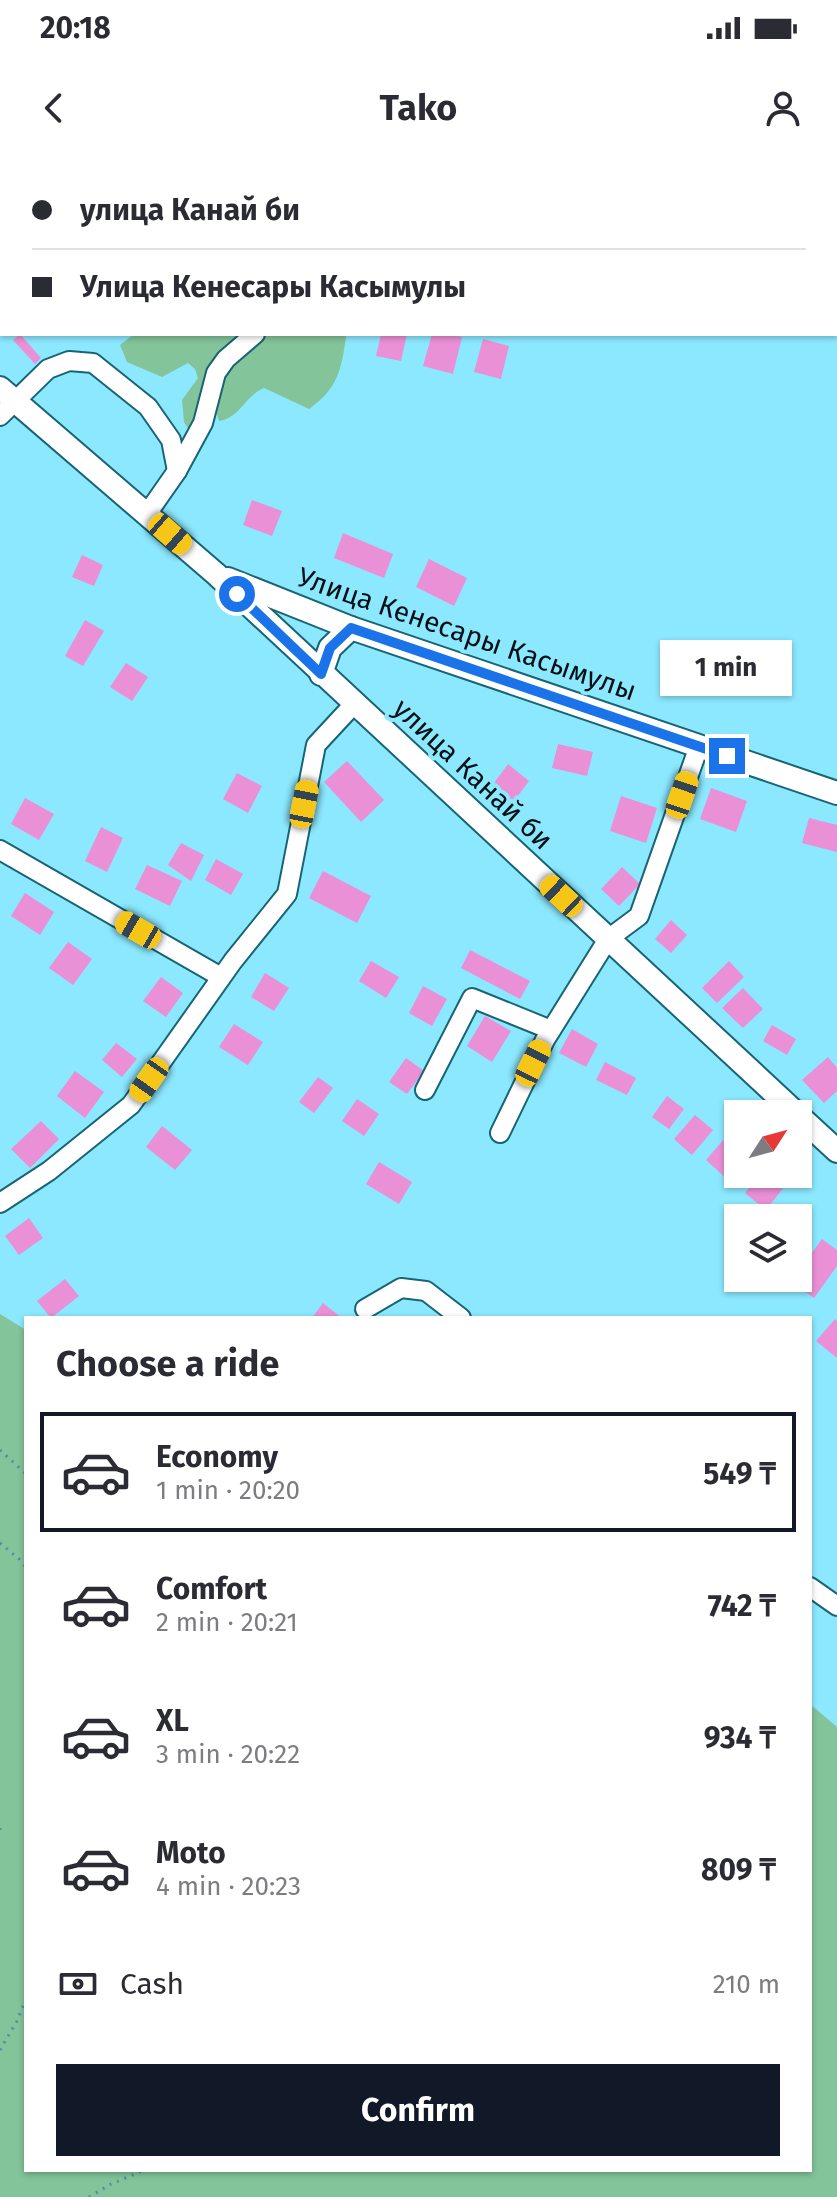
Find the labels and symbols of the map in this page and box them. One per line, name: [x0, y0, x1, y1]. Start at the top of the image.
car: [144, 509, 196, 559]
street label: Улица Кенесары Касымулы: [293, 560, 641, 708]
route start: [219, 576, 255, 612]
callout: 1 min: [661, 640, 793, 696]
street label: улица Канай би: [386, 692, 560, 856]
route end: [709, 738, 745, 774]
car: [663, 768, 701, 822]
car: [288, 778, 320, 830]
car: [535, 871, 587, 921]
car: [111, 908, 165, 952]
car: [512, 1036, 554, 1090]
car: [125, 1053, 173, 1107]
north arrow: [724, 1100, 812, 1188]

